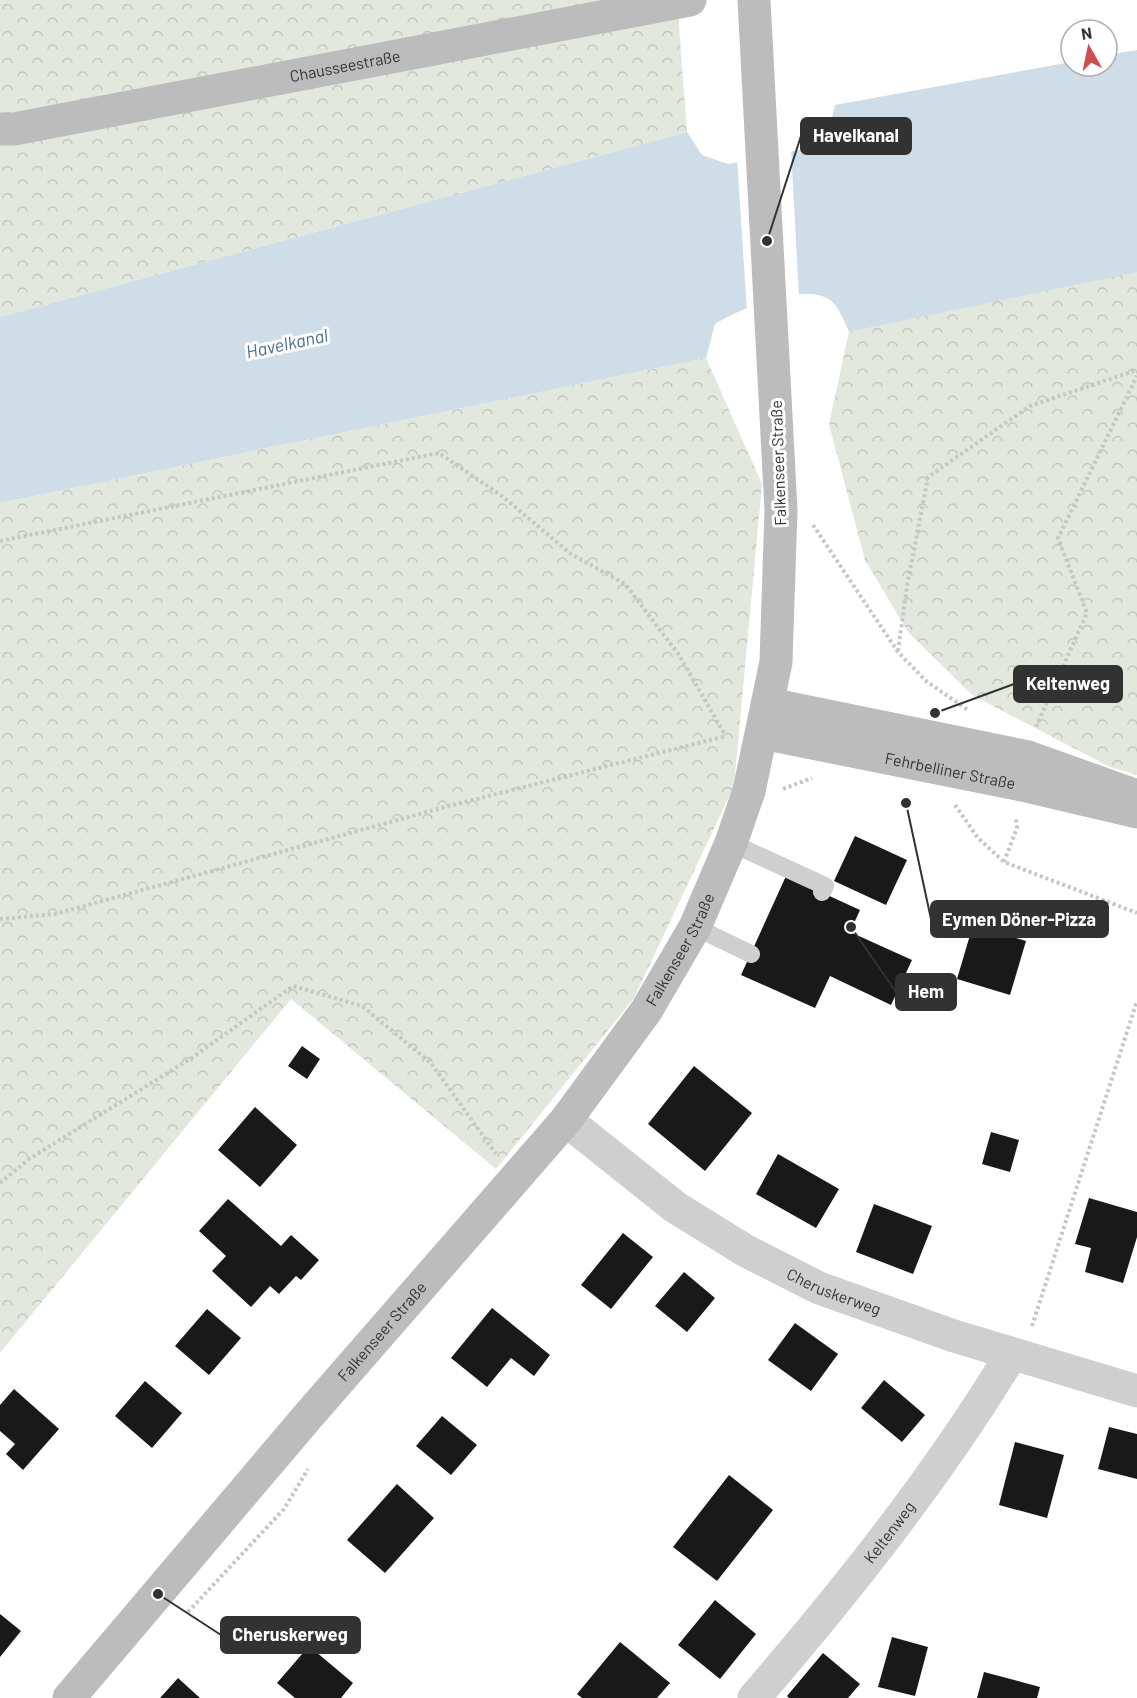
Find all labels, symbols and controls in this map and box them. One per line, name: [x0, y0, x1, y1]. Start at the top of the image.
north arrow: [1059, 18, 1119, 78]
text: N: [1080, 22, 1093, 43]
street label: Chausseestraße: [288, 45, 402, 85]
callout: Havelkanal: [801, 118, 911, 154]
text: Havelkanal: [813, 124, 899, 146]
water label: Havelkanal: [244, 324, 330, 362]
street label: Falkenseer Straße: [766, 400, 789, 526]
callout: Keltenweg: [1014, 666, 1122, 702]
text: Keltenweg: [1026, 672, 1110, 694]
street label: Fehrbelliner Straße: [883, 748, 1017, 792]
street label: Falkenseer Straße: [641, 890, 717, 1009]
callout: Eymen Döner-Pizza: [931, 901, 1108, 937]
text: Eymen Döner-Pizza: [942, 908, 1096, 930]
callout: Hem: [896, 974, 956, 1010]
text: Hem: [908, 980, 944, 1002]
street label: Cheruskerweg: [784, 1263, 884, 1318]
street label: Falkenseer Straße: [333, 1277, 430, 1385]
street label: Keltenweg: [859, 1497, 918, 1567]
callout: Cheruskerweg: [221, 1617, 360, 1653]
text: Cheruskerweg: [232, 1623, 348, 1645]

